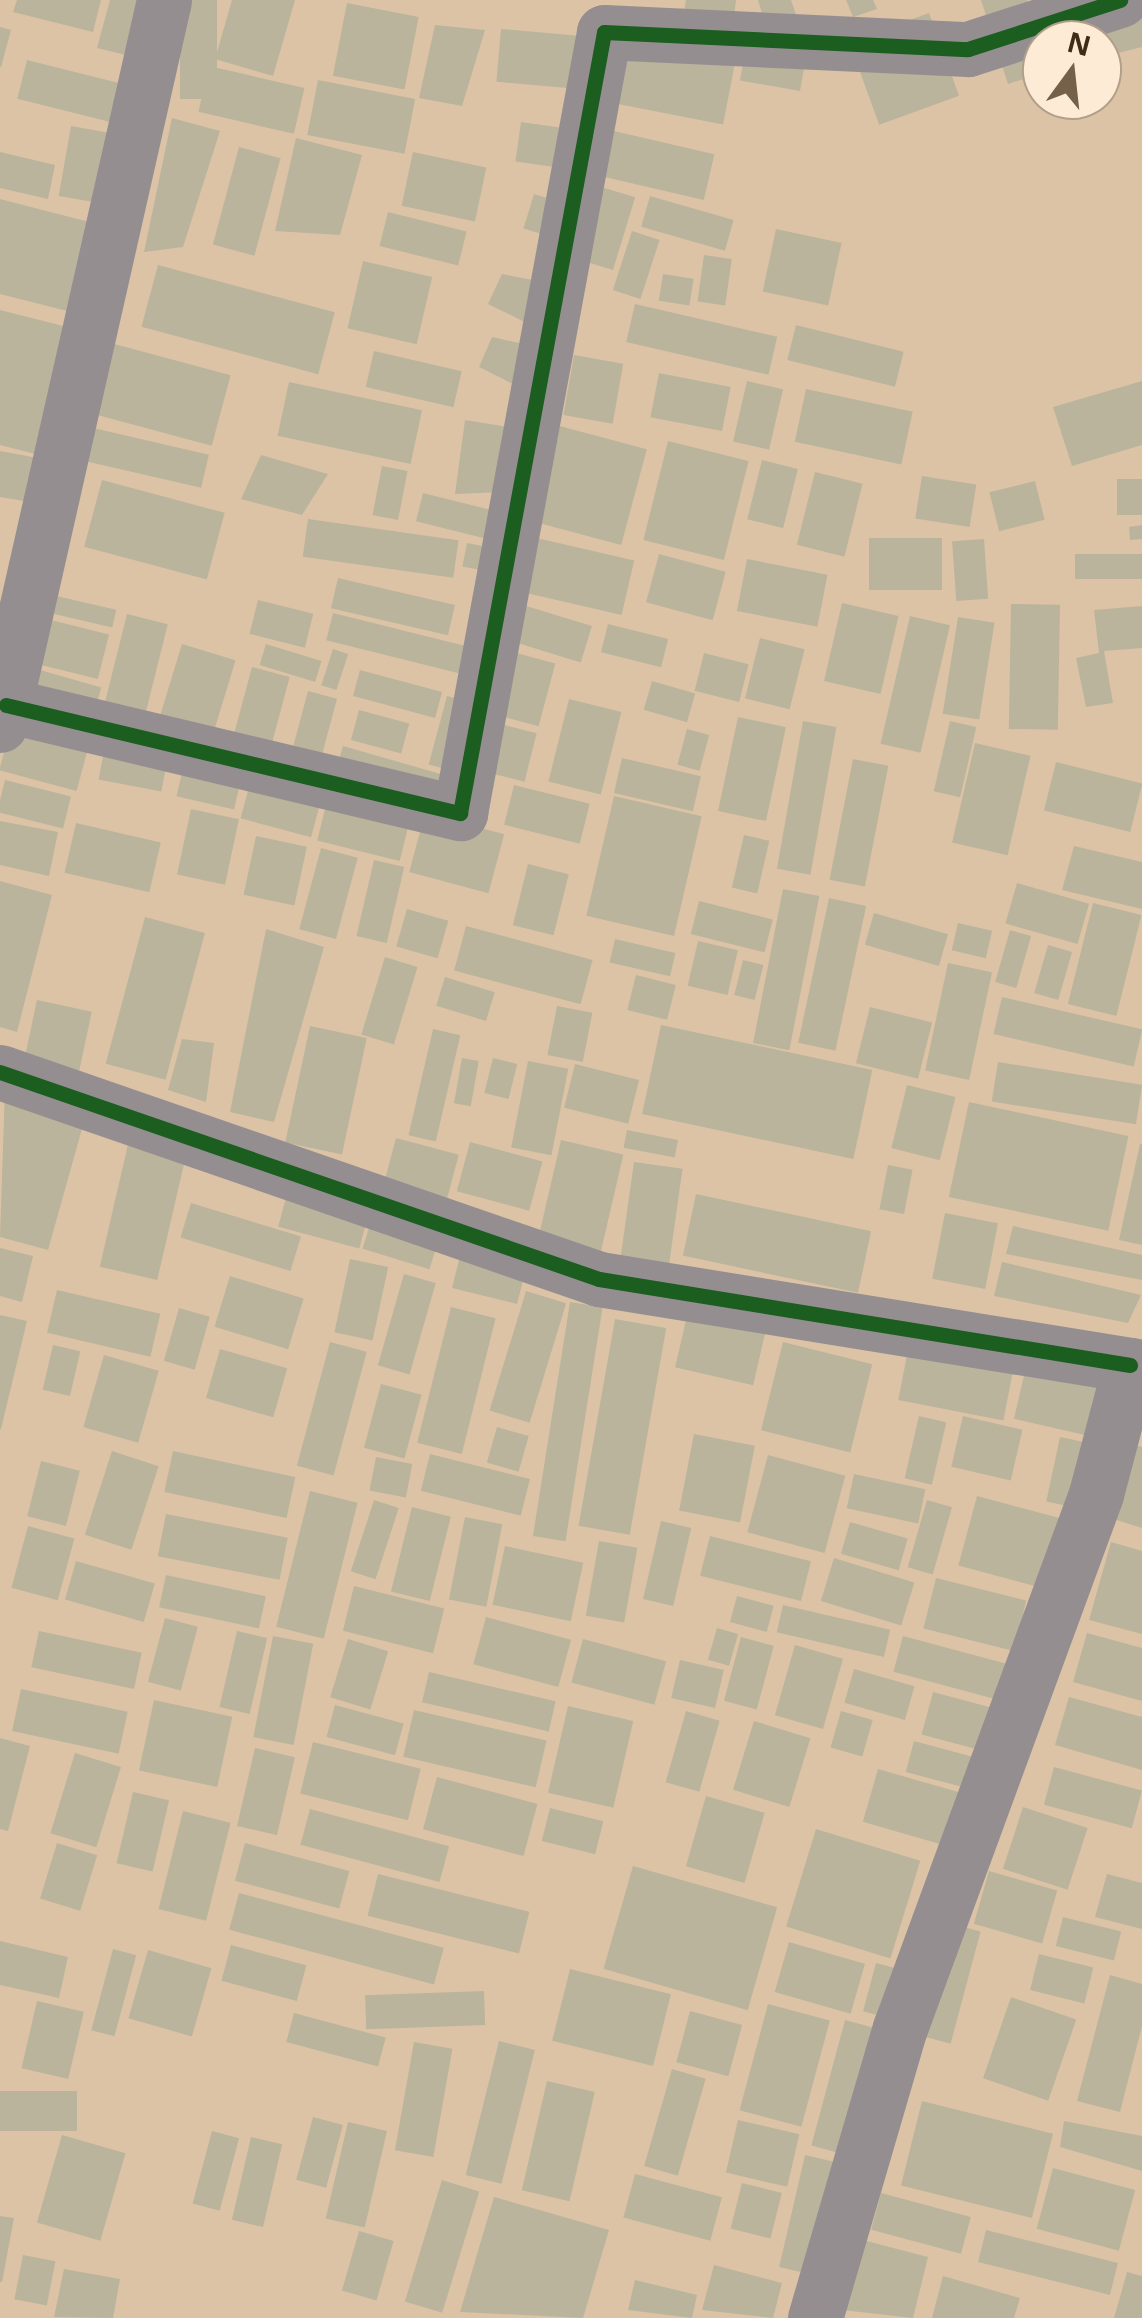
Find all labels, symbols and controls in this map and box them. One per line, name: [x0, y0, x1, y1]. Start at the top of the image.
north arrow: [1022, 20, 1122, 120]
text: N: [1063, 22, 1095, 64]

